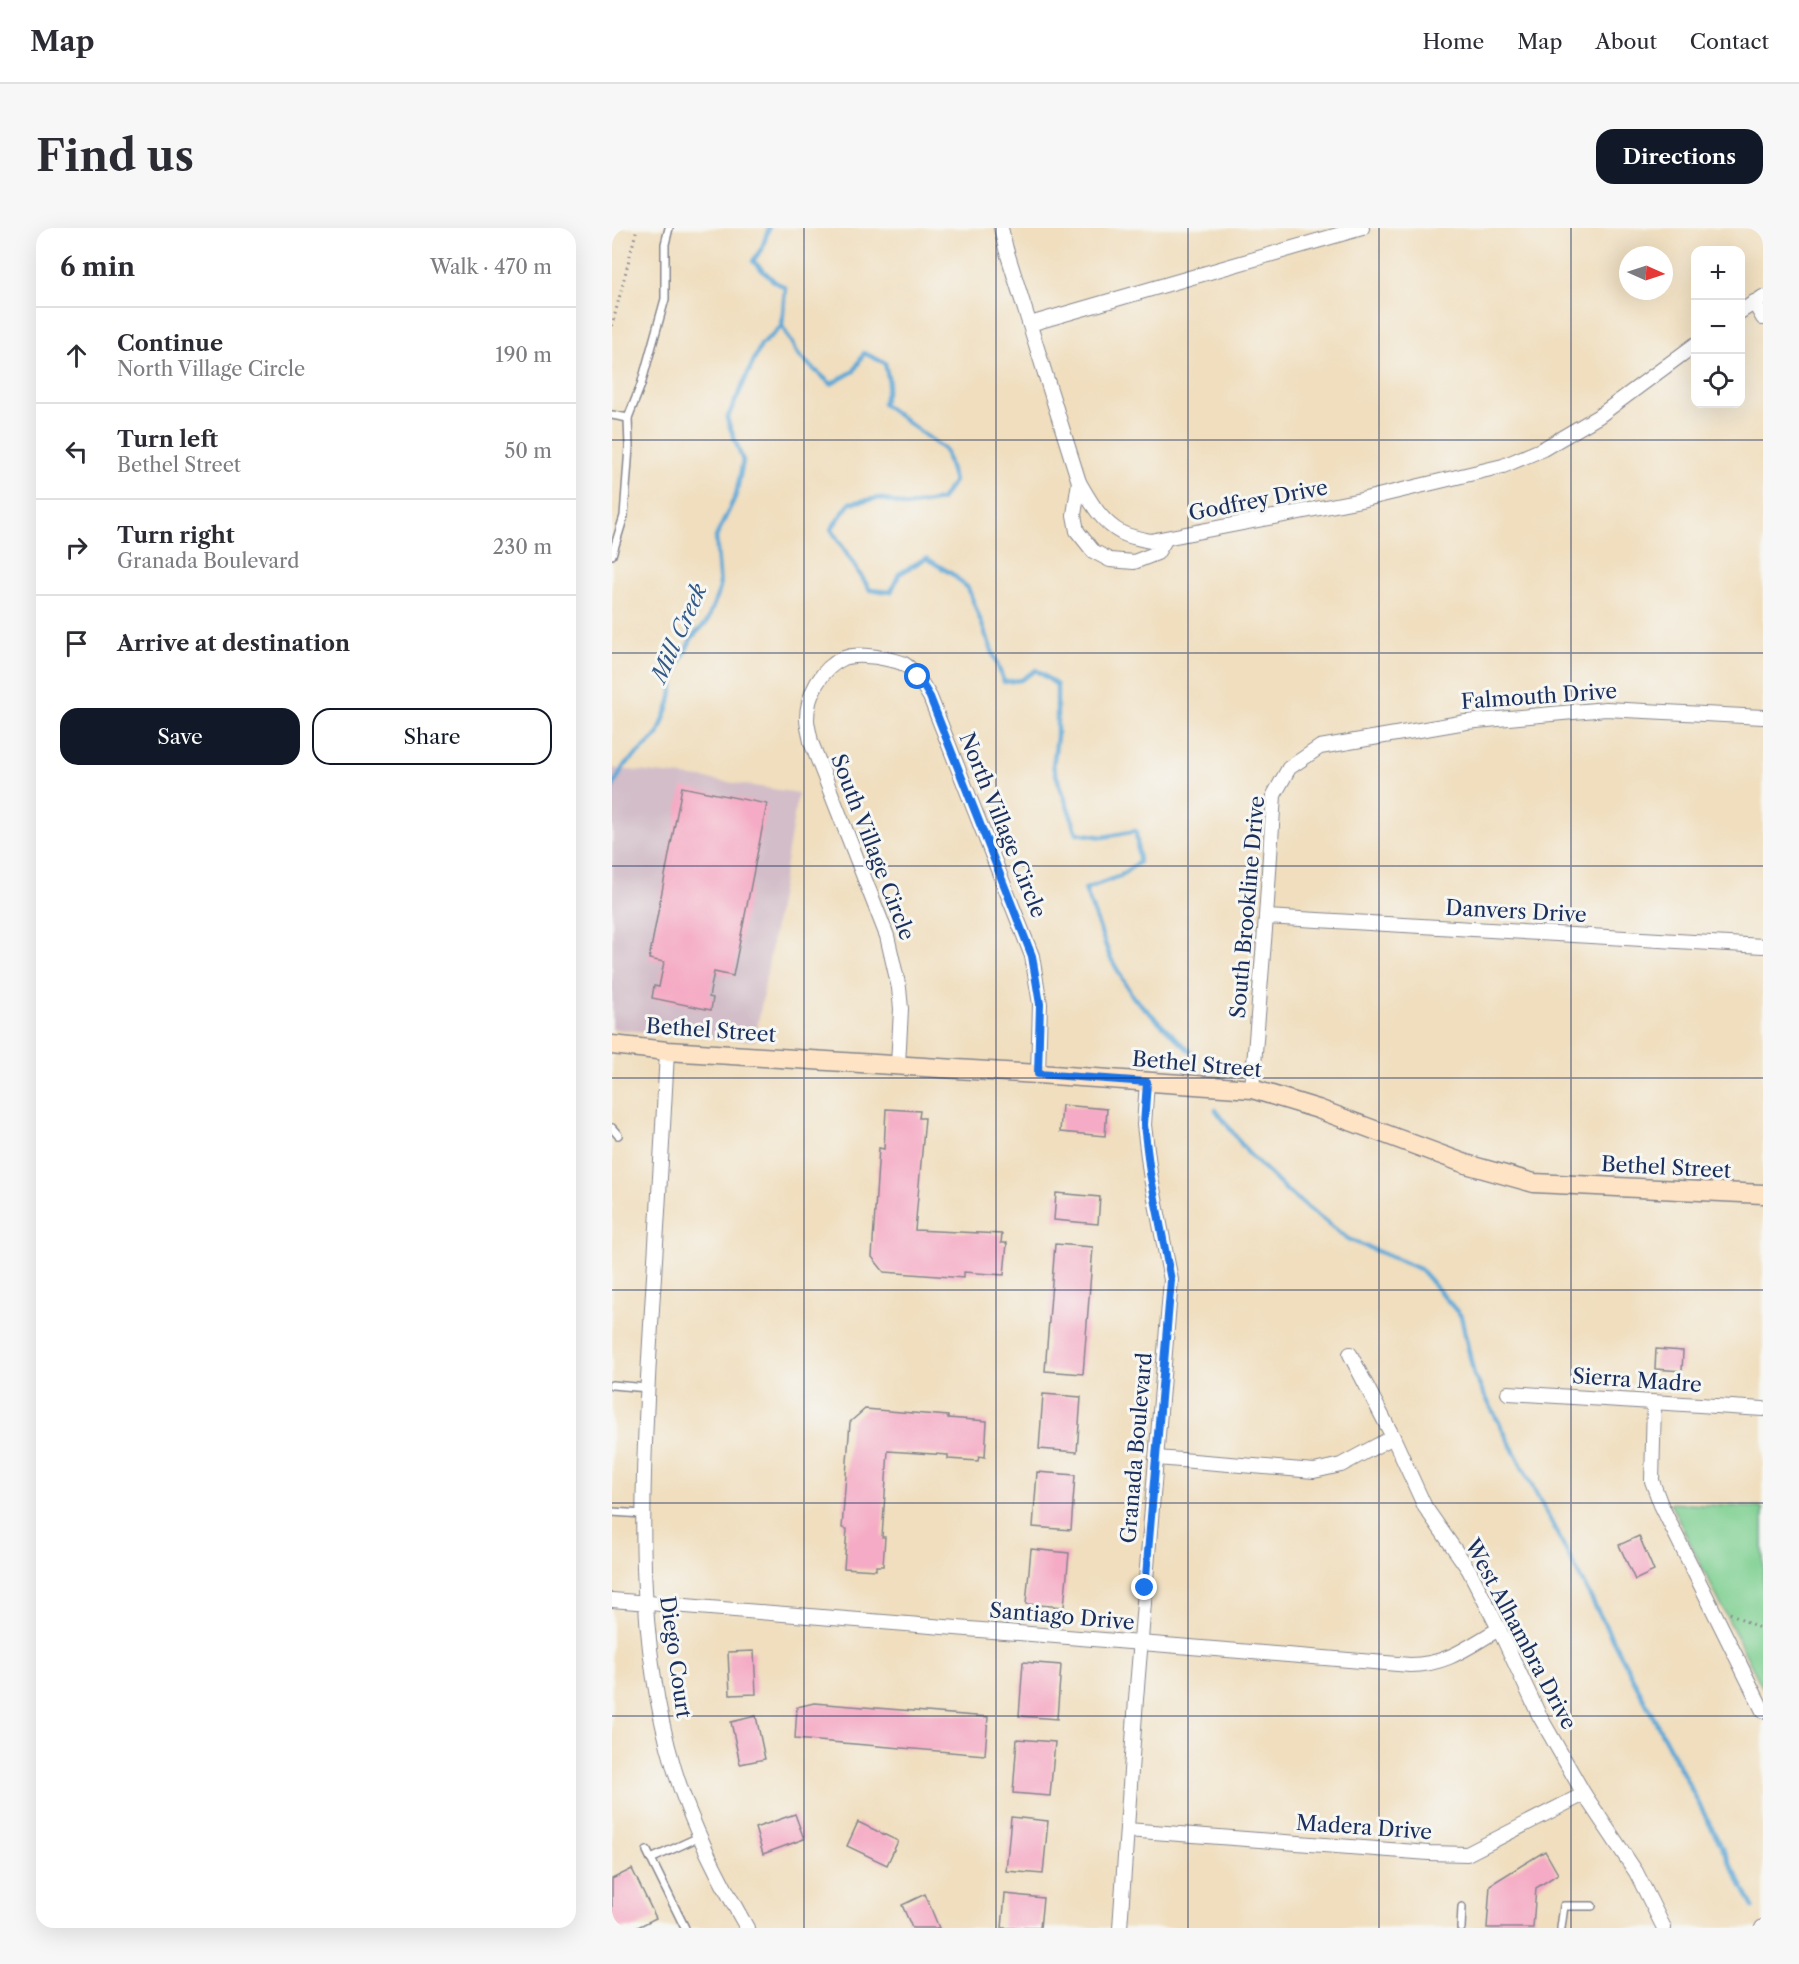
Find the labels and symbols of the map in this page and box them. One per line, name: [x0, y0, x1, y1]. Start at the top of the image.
north arrow: [1619, 246, 1673, 300]
street label: Godfrey Drive: [1186, 474, 1330, 526]
water label: Mill Creek: [644, 579, 713, 689]
route start: [904, 663, 930, 689]
street label: Falmouth Drive: [1460, 678, 1618, 714]
street label: North Village Circle: [954, 729, 1052, 921]
street label: South Village Circle: [826, 750, 920, 944]
street label: South Brookline Drive: [1225, 795, 1269, 1019]
street label: Danvers Drive: [1445, 895, 1587, 927]
street label: Bethel Street: [645, 1013, 777, 1047]
street label: Bethel Street: [1131, 1046, 1263, 1082]
street label: Bethel Street: [1600, 1151, 1732, 1183]
street label: Granada Boulevard: [1115, 1351, 1157, 1544]
street label: Sierra Madre: [1571, 1363, 1703, 1397]
street label: West Alhambra Drive: [1460, 1534, 1582, 1734]
route end: [1131, 1574, 1157, 1600]
street label: Diego Court: [655, 1594, 697, 1720]
street label: Santiago Drive: [988, 1597, 1136, 1635]
street label: Madera Drive: [1295, 1810, 1433, 1844]

